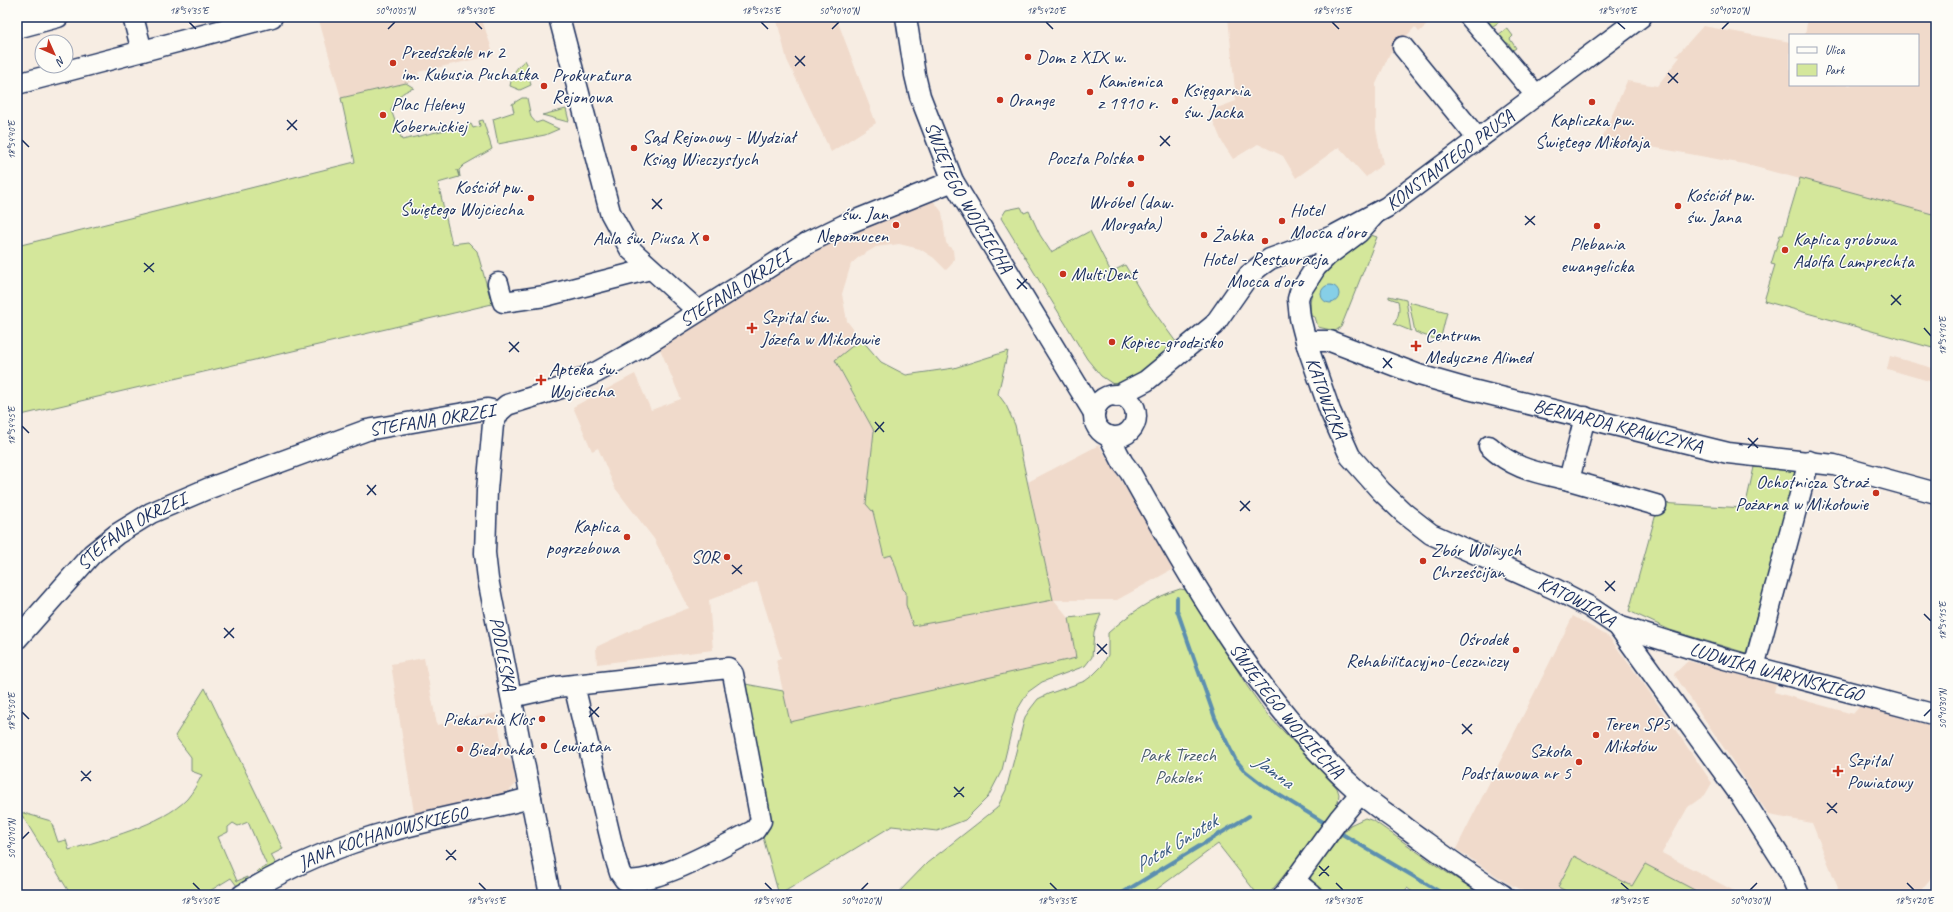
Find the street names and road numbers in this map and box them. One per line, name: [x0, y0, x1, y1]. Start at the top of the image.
street label: KONSTANTEGO PRUSA: [1381, 104, 1519, 216]
street label: ŚWIĘTEGO WOJCIECHA: [919, 118, 1018, 278]
street label: STEFANA OKRZEI: [675, 242, 799, 332]
street label: KATOWICKA: [1300, 354, 1353, 443]
street label: BERNARDA KRAWCZYKA: [1531, 394, 1706, 458]
street label: STEFANA OKRZEI: [367, 398, 501, 442]
street label: STEFANA OKRZEI: [71, 486, 194, 575]
street label: KATOWICKA: [1534, 571, 1621, 633]
street label: PODLESKA: [484, 615, 522, 693]
street label: LUDWIKA WARYŃSKIEGO: [1687, 637, 1868, 708]
street label: ŚWIĘTEGO WOJCIECHA: [1224, 639, 1349, 784]
street label: JANA KOCHANOWSKIEGO: [293, 801, 471, 876]

